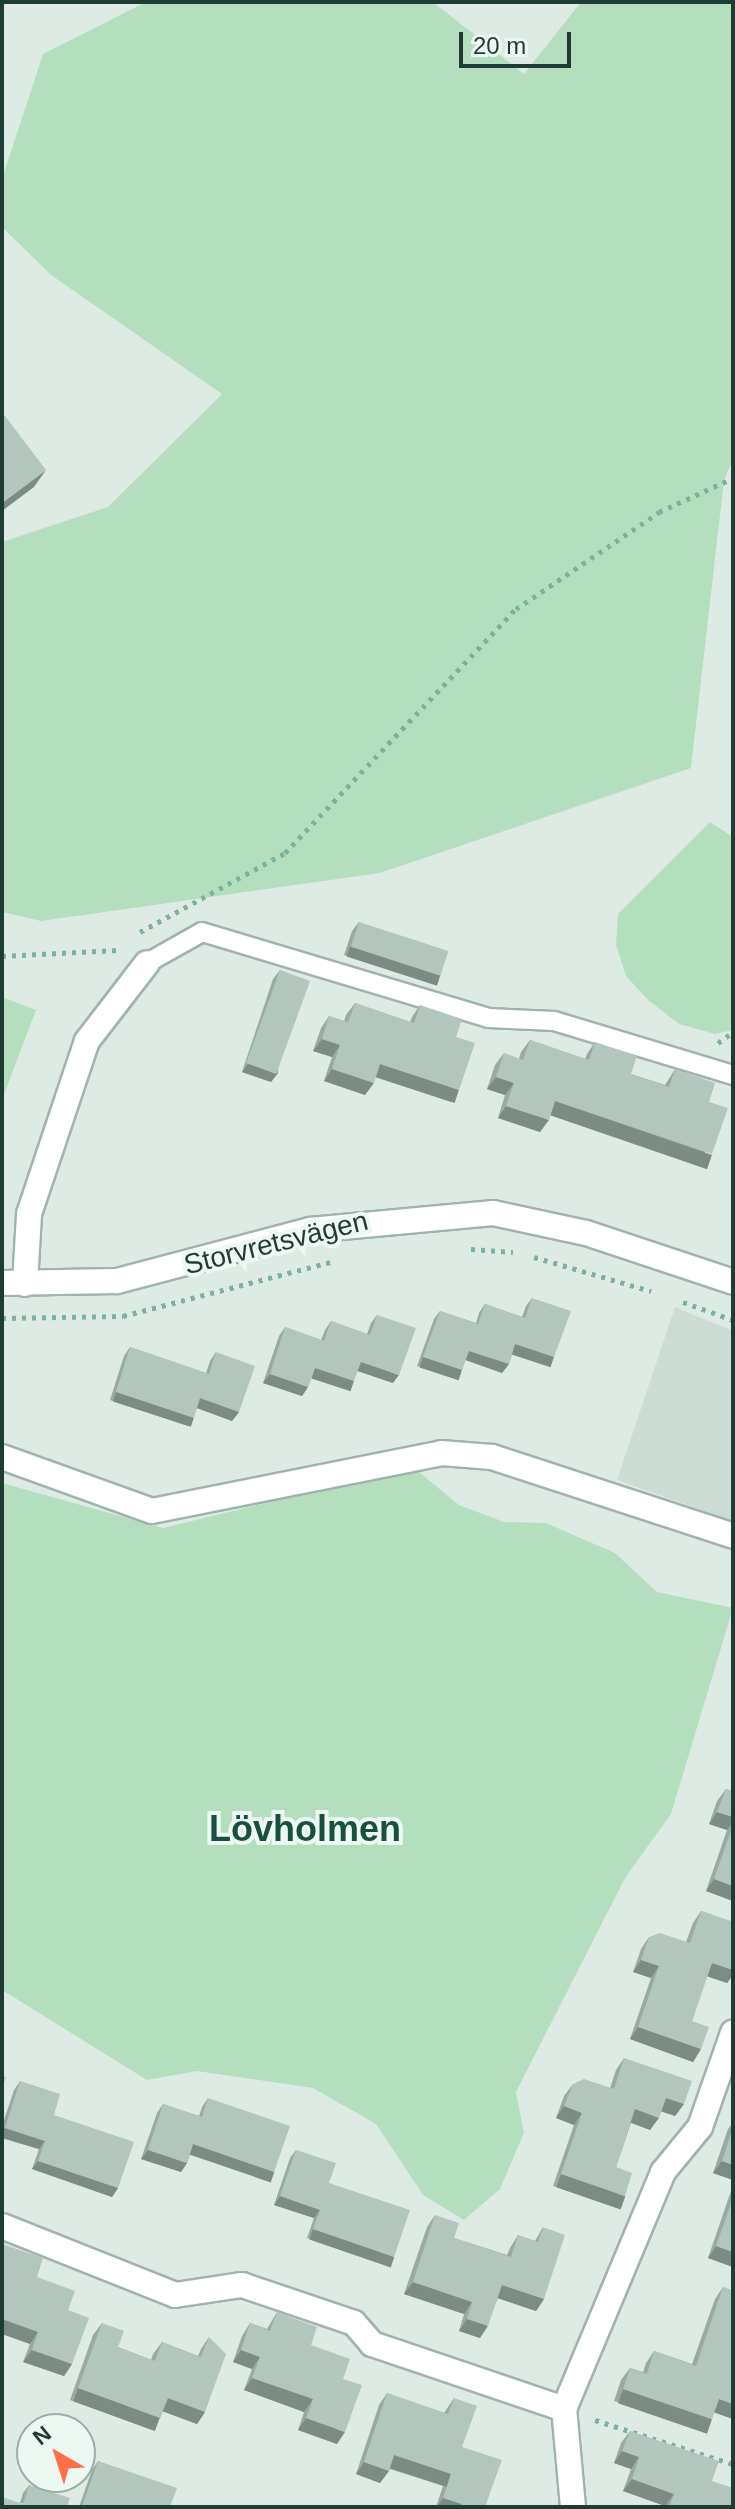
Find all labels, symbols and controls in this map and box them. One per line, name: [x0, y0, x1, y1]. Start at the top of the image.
scale bar: [463, 16, 575, 66]
text: 20 m: [473, 32, 526, 59]
street label: Storvretsvägen: [181, 1204, 371, 1282]
district label: Lövholmen: [209, 1807, 401, 1851]
north arrow: [16, 2413, 96, 2493]
text: N: [28, 2421, 56, 2450]

